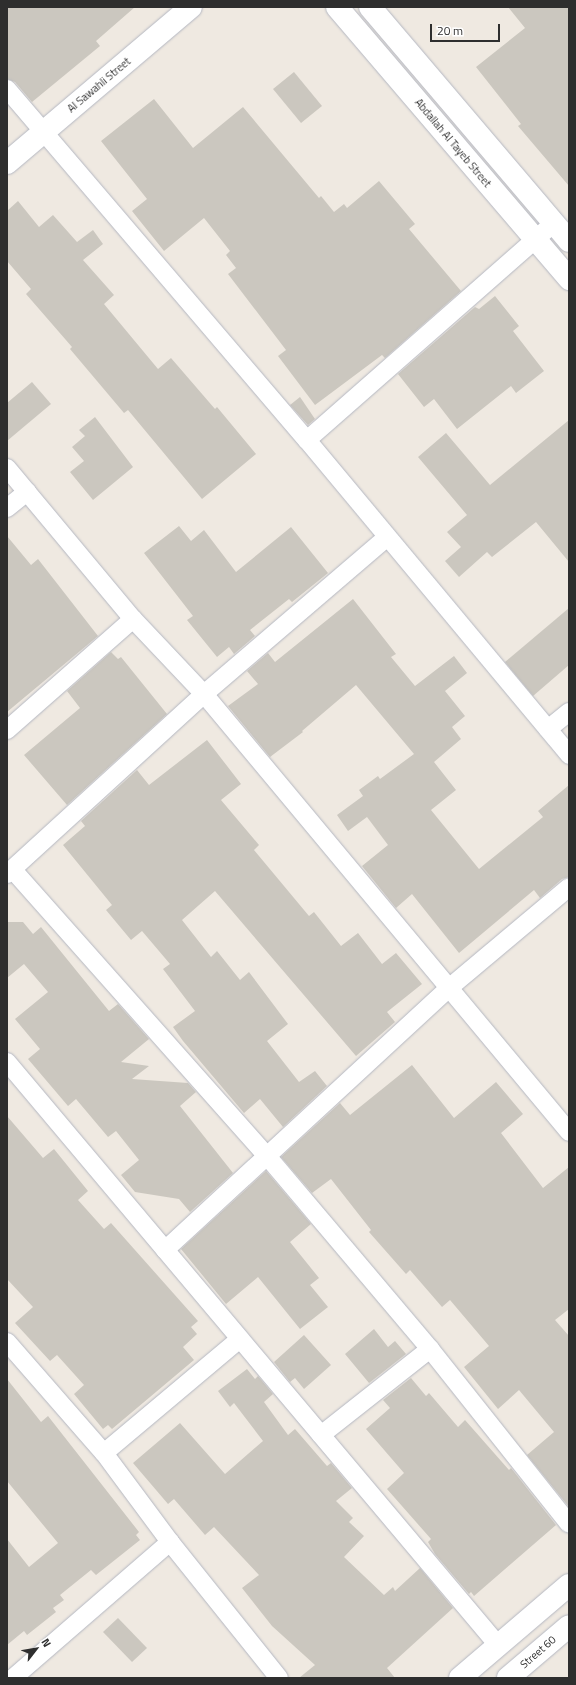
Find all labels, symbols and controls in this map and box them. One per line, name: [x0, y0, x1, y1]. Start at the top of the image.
scale bar: [432, 16, 502, 42]
text: 20 m: [437, 21, 463, 40]
street label: Al Sawahli Street: [65, 55, 133, 115]
street label: Abdallah Al Tayeb Street: [412, 96, 494, 190]
north arrow: [16, 1629, 56, 1669]
street label: Street 60: [517, 1633, 559, 1671]
text: N: [37, 1635, 55, 1650]

